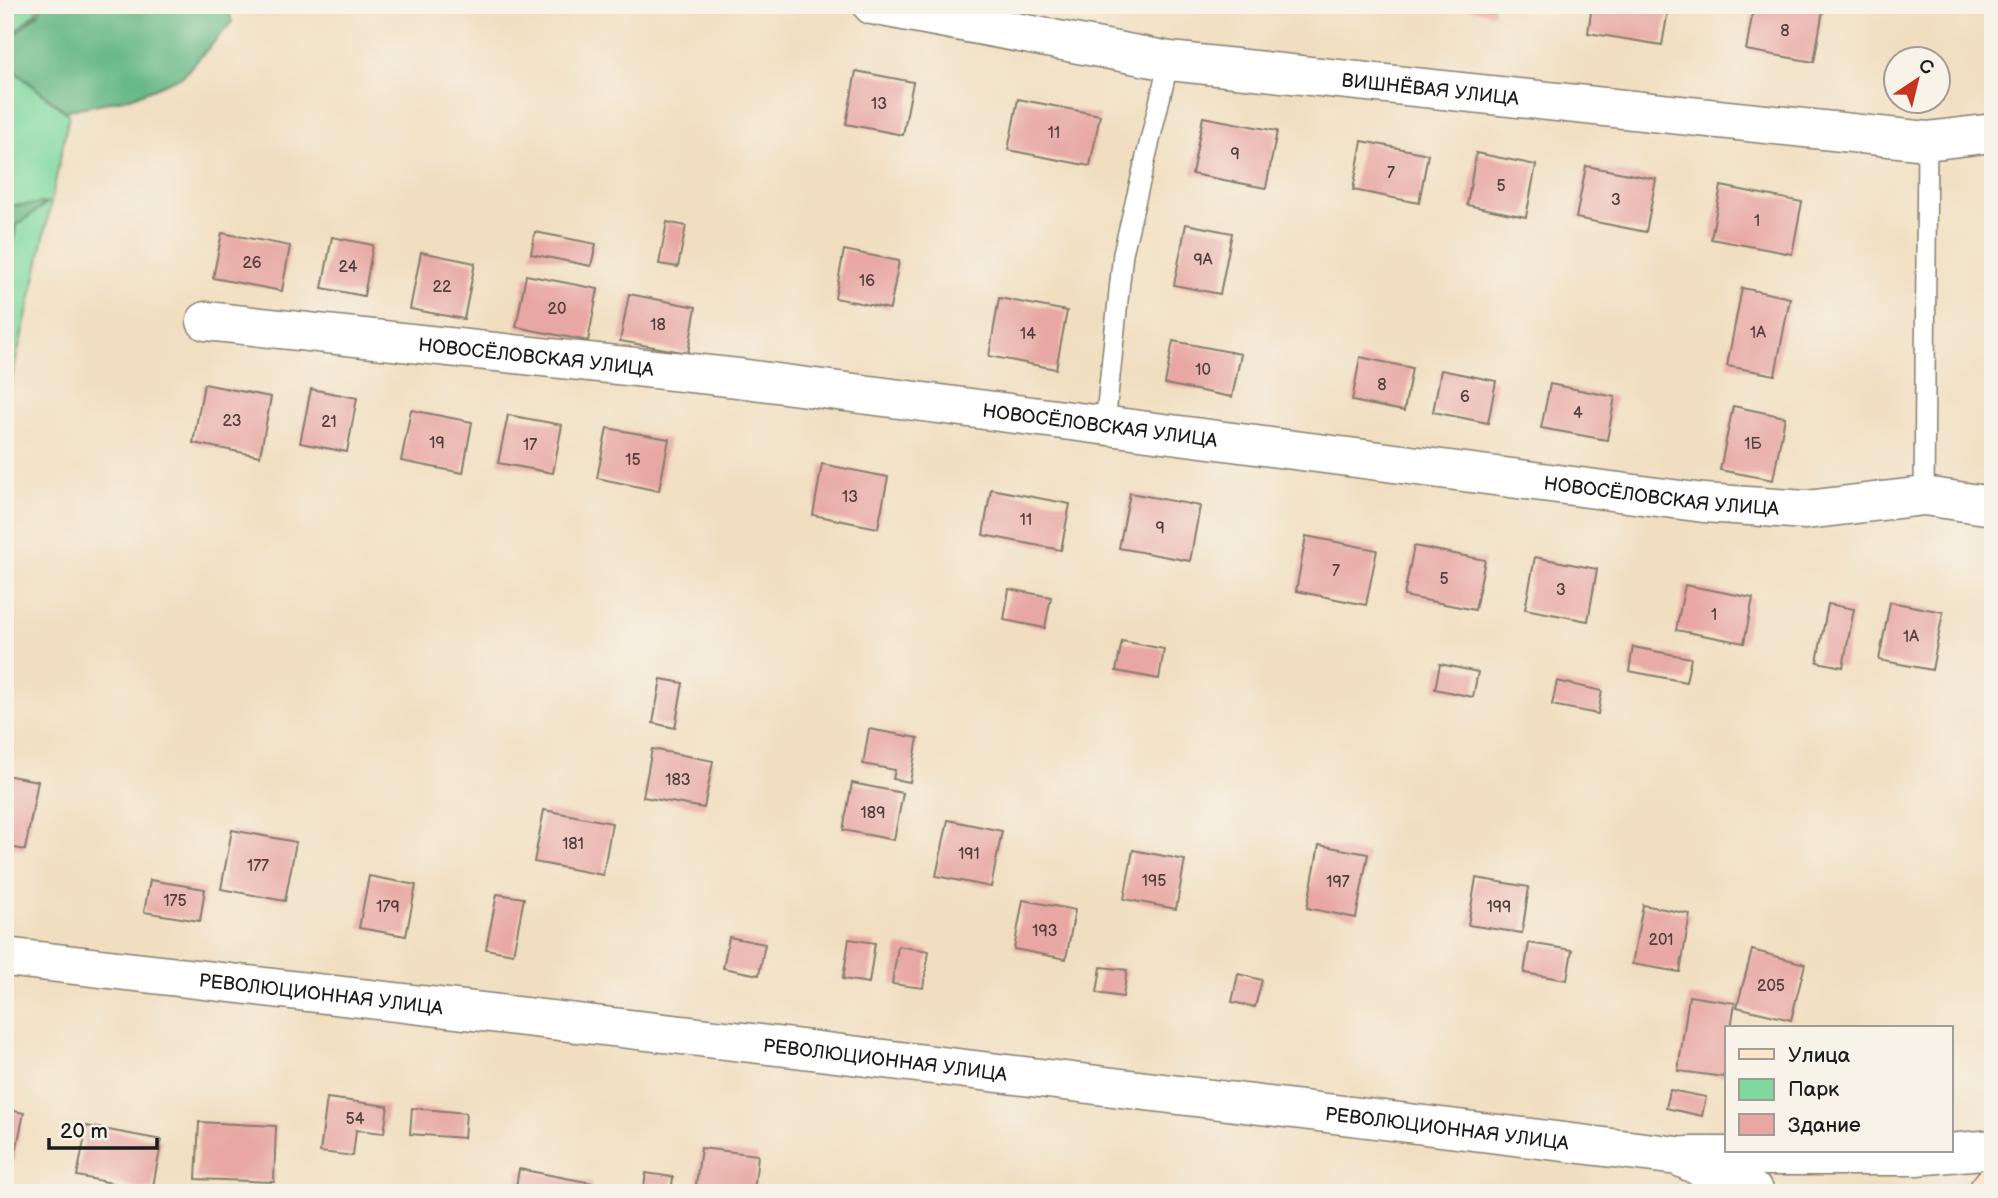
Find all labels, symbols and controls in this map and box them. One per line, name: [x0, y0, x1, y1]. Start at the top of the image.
house number: 8: [1780, 22, 1790, 41]
north arrow: [1882, 46, 1952, 116]
text: С: [1914, 54, 1938, 81]
street label: ВИШНЁВАЯ УЛИЦА: [1340, 69, 1520, 111]
house number: 13: [871, 95, 887, 114]
house number: 11: [1048, 124, 1060, 143]
house number: 9: [1230, 145, 1240, 164]
house number: 7: [1387, 164, 1395, 183]
house number: 5: [1496, 177, 1506, 196]
house number: 3: [1611, 191, 1621, 210]
house number: 1: [1754, 212, 1760, 231]
house number: 9А: [1194, 251, 1213, 270]
house number: 26: [242, 254, 262, 273]
house number: 24: [339, 258, 358, 277]
house number: 16: [859, 272, 875, 291]
house number: 22: [433, 278, 452, 297]
house number: 20: [548, 300, 566, 319]
house number: 18: [650, 316, 666, 335]
house number: 1А: [1750, 324, 1766, 343]
house number: 14: [1020, 325, 1036, 344]
street label: НОВОСЁЛОВСКАЯ УЛИЦА: [417, 334, 655, 382]
house number: 10: [1195, 361, 1211, 380]
house number: 8: [1377, 376, 1387, 395]
house number: 6: [1460, 388, 1470, 407]
street label: НОВОСЁЛОВСКАЯ УЛИЦА: [981, 400, 1219, 453]
house number: 4: [1573, 404, 1583, 423]
house number: 23: [223, 412, 242, 431]
house number: 21: [321, 413, 337, 432]
house number: 19: [429, 434, 445, 453]
house number: 1Б: [1744, 435, 1763, 454]
house number: 17: [523, 436, 537, 455]
house number: 15: [625, 451, 641, 470]
street label: НОВОСЁЛОВСКАЯ УЛИЦА: [1542, 472, 1780, 521]
house number: 13: [842, 488, 858, 507]
house number: 11: [1020, 511, 1032, 530]
house number: 9: [1155, 519, 1165, 538]
house number: 7: [1332, 562, 1340, 581]
house number: 5: [1439, 570, 1449, 589]
house number: 3: [1556, 581, 1566, 600]
house number: 1: [1711, 606, 1717, 625]
house number: 1А: [1903, 628, 1919, 647]
house number: 183: [665, 771, 691, 790]
house number: 189: [861, 804, 885, 823]
house number: 181: [562, 835, 584, 854]
house number: 191: [958, 845, 980, 864]
house number: 177: [247, 857, 269, 876]
house number: 195: [1142, 872, 1166, 891]
house number: 197: [1326, 873, 1350, 892]
house number: 175: [163, 892, 187, 911]
house number: 179: [376, 898, 400, 917]
house number: 199: [1487, 898, 1511, 917]
house number: 193: [1032, 922, 1058, 941]
house number: 201: [1648, 931, 1674, 950]
street label: РЕВОЛЮЦИОННАЯ УЛИЦА: [197, 969, 445, 1020]
house number: 205: [1757, 977, 1785, 996]
legend: [1725, 1026, 1952, 1152]
street label: РЕВОЛЮЦИОННАЯ УЛИЦА: [762, 1035, 1009, 1087]
text: Улица: [1788, 1043, 1851, 1068]
text: Парк: [1788, 1077, 1839, 1102]
street label: РЕВОЛЮЦИОННАЯ УЛИЦА: [1323, 1103, 1570, 1156]
scale bar: [49, 1107, 158, 1151]
house number: 54: [346, 1110, 365, 1129]
text: Здание: [1788, 1113, 1861, 1138]
text: 20 m: [60, 1119, 108, 1144]

